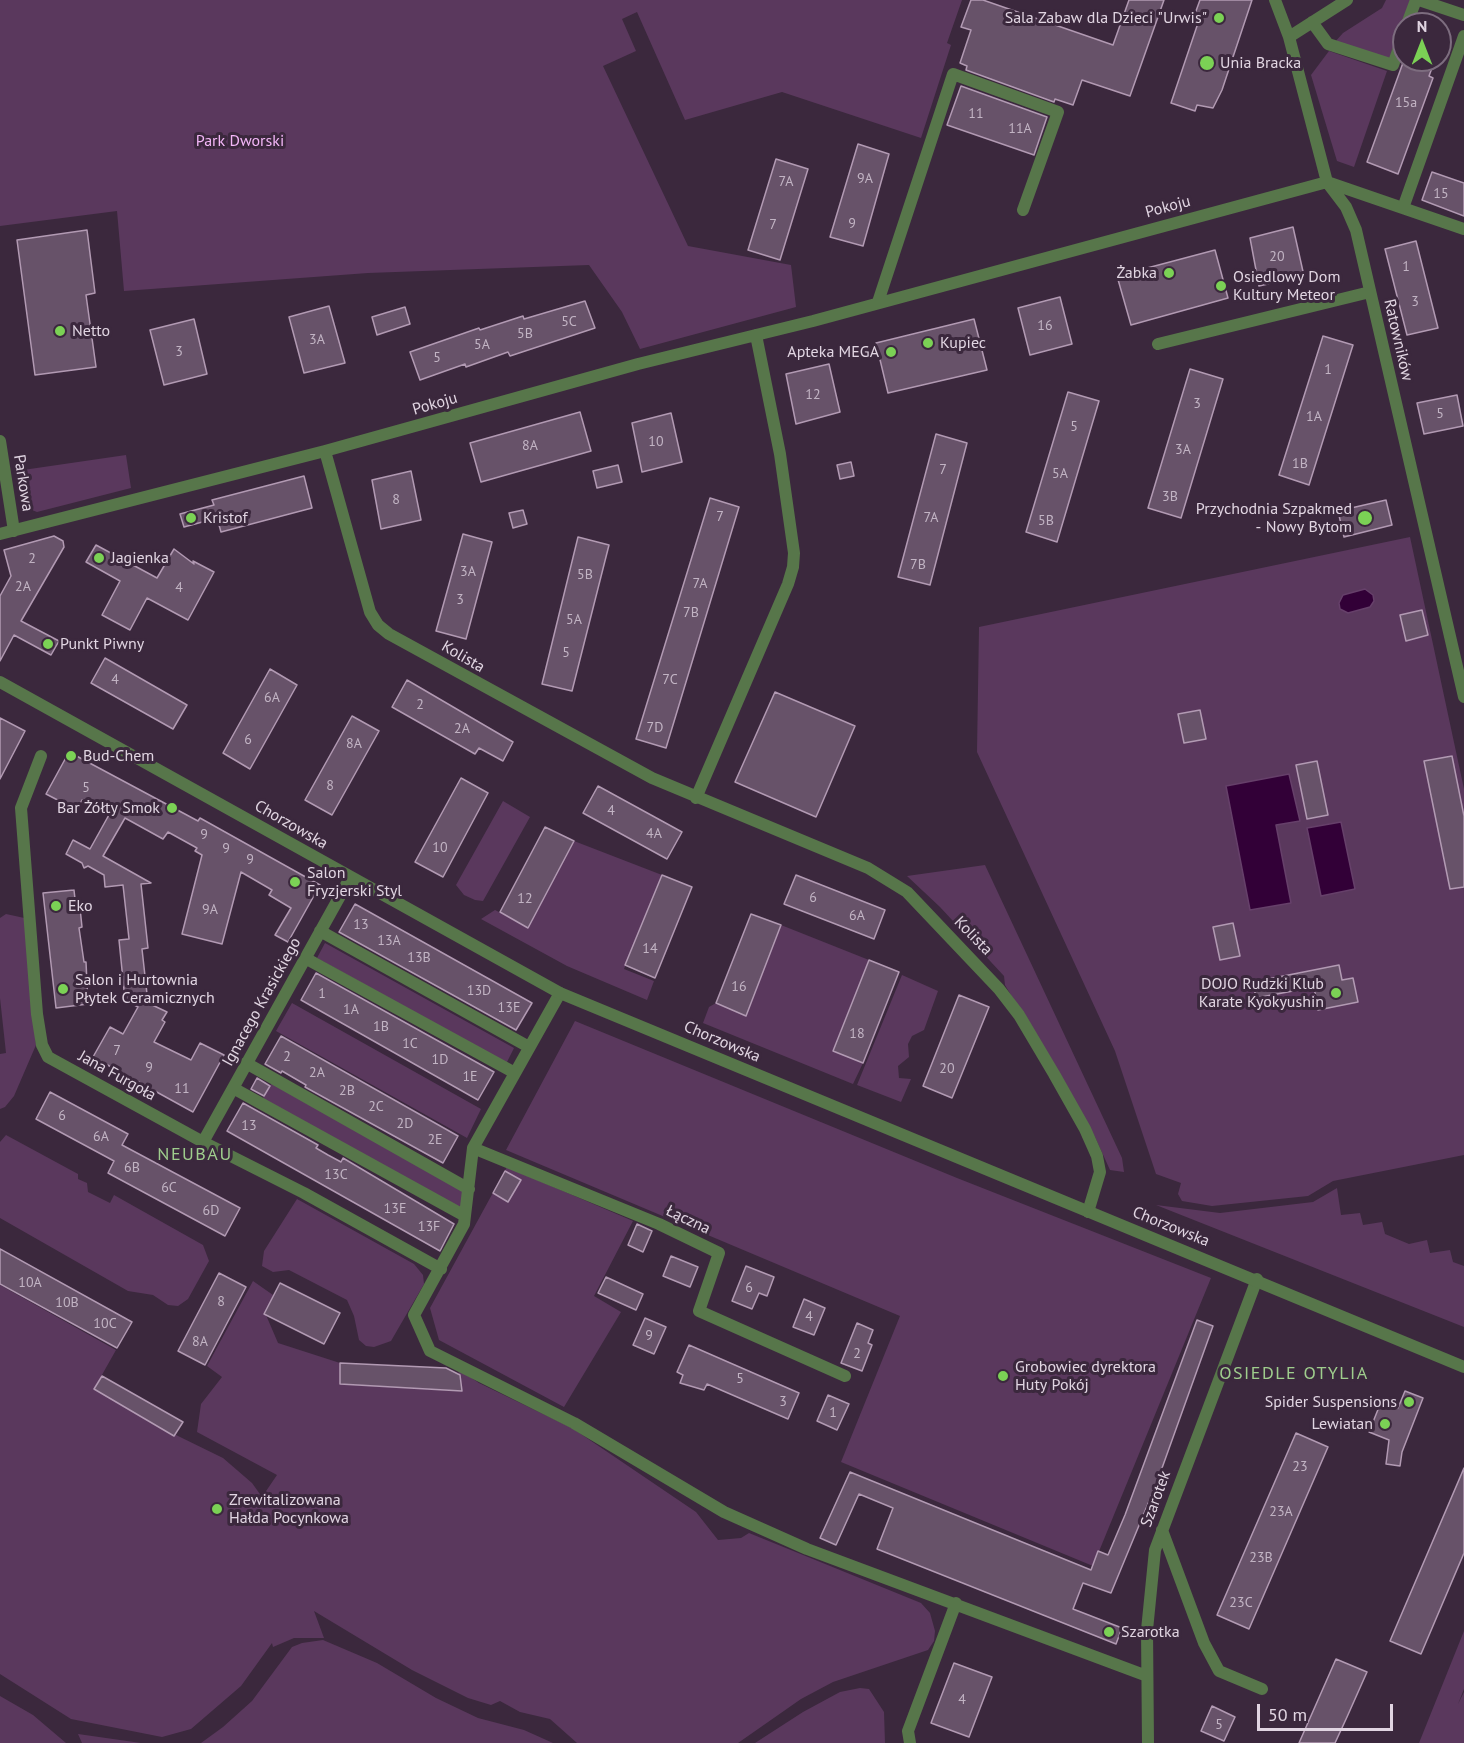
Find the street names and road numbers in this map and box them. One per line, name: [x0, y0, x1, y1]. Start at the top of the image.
street label: Pokoju: [1143, 192, 1193, 222]
street label: Ratowników: [1379, 297, 1417, 383]
street label: Pokoju: [410, 388, 460, 420]
street label: Parkowa: [9, 453, 37, 513]
street label: Kolista: [438, 637, 488, 677]
street label: Chorzowska: [251, 796, 331, 854]
street label: Kolista: [950, 913, 996, 959]
street label: Ignacego Krasickiego: [219, 934, 305, 1070]
street label: Chorzowska: [681, 1017, 763, 1067]
street label: Jana Furgoła: [75, 1047, 159, 1105]
street label: Łączna: [663, 1201, 713, 1239]
street label: Chorzowska: [1130, 1203, 1212, 1251]
street label: Szarotek: [1137, 1468, 1175, 1530]

